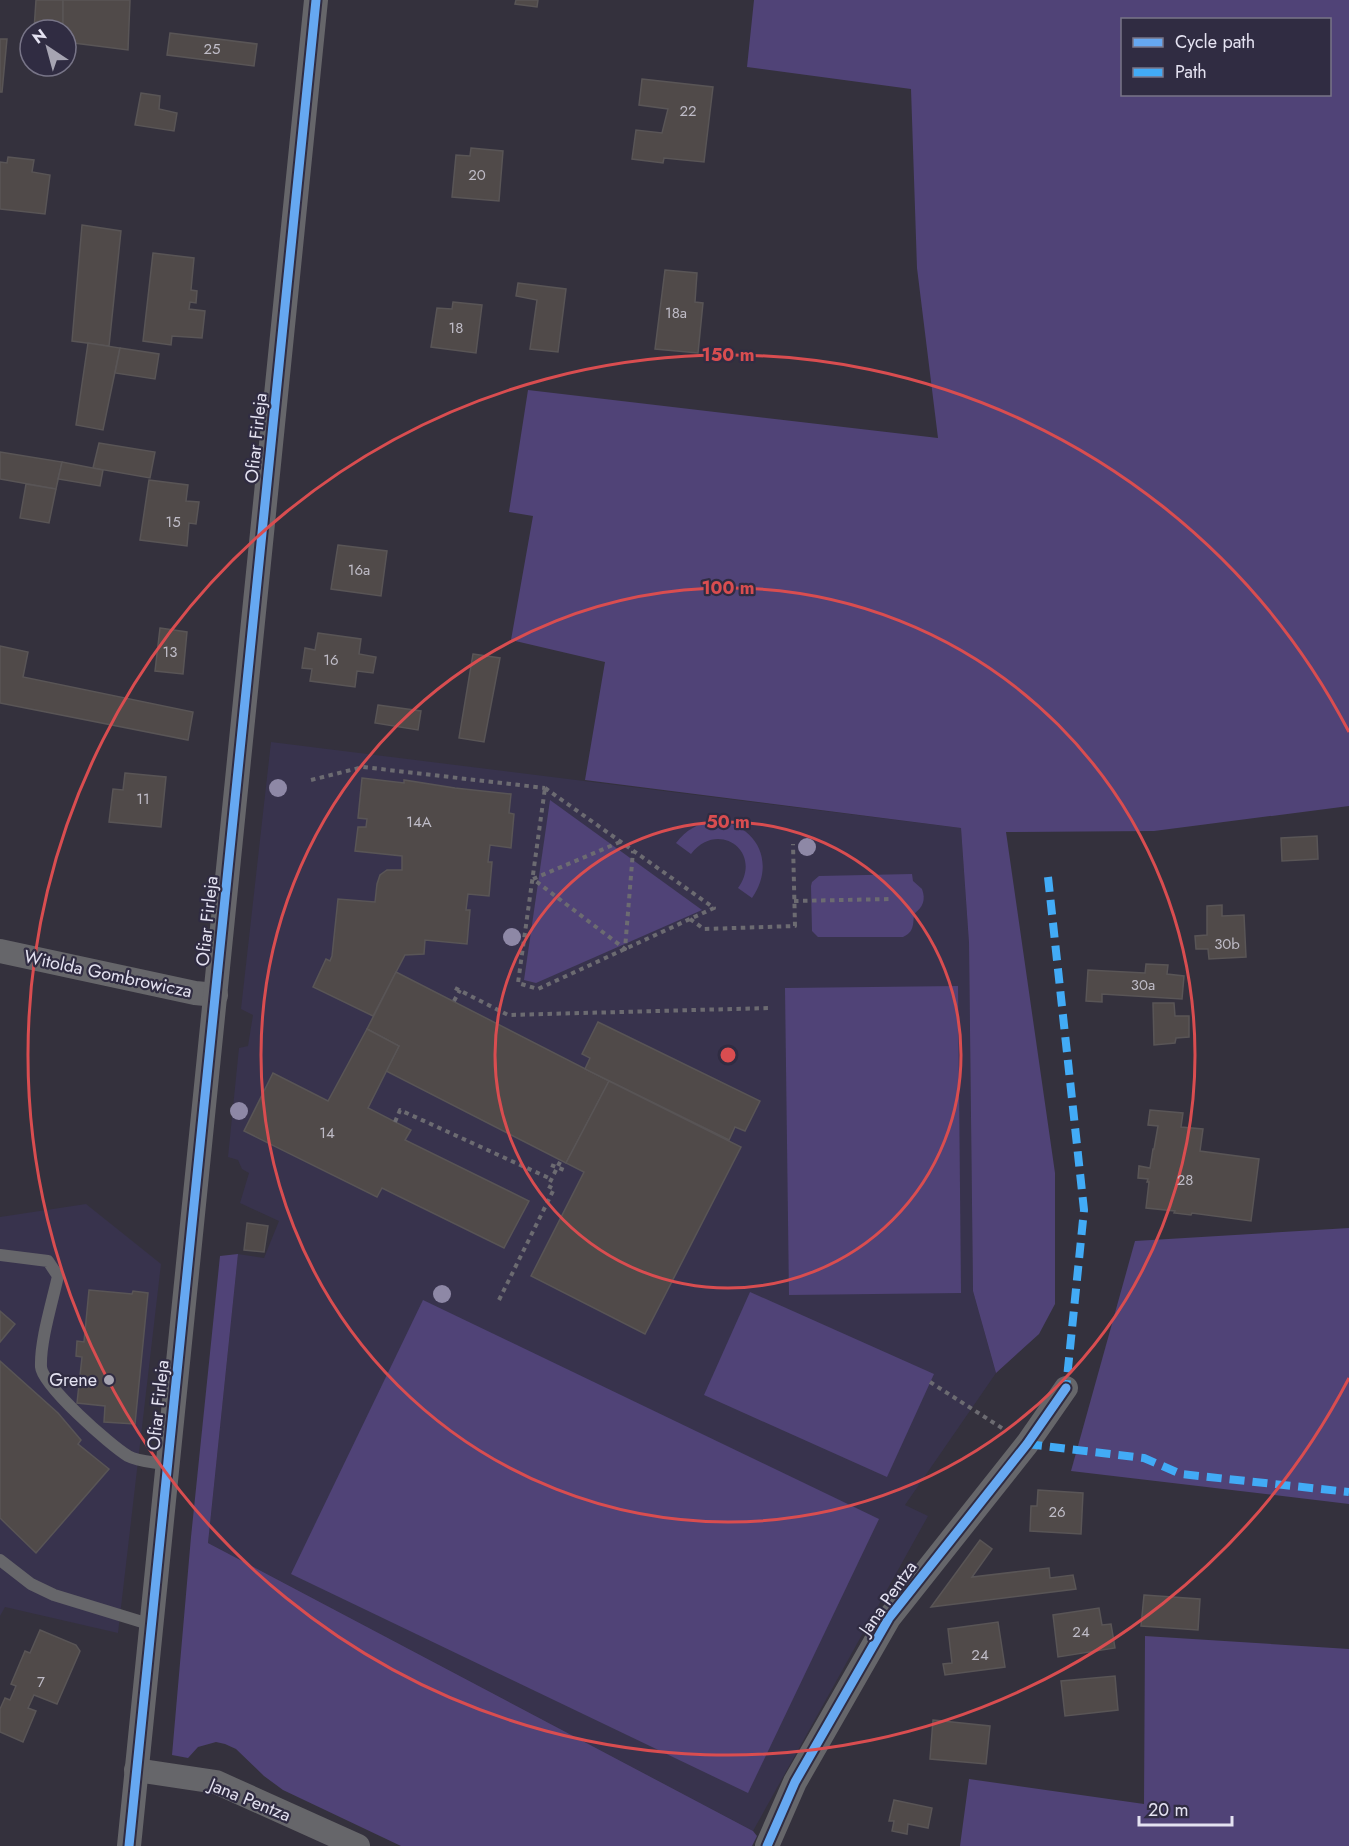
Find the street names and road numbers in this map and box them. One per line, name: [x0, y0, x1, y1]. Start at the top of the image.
street label: Ofiar Firleja: [238, 392, 274, 484]
street label: Ofiar Firleja: [189, 875, 225, 967]
street label: Witolda Gombrowicza: [22, 943, 194, 1005]
street label: Ofiar Firleja: [140, 1359, 176, 1451]
street label: Jana Pentza: [852, 1555, 923, 1642]
street label: Jana Pentza: [204, 1771, 295, 1828]

